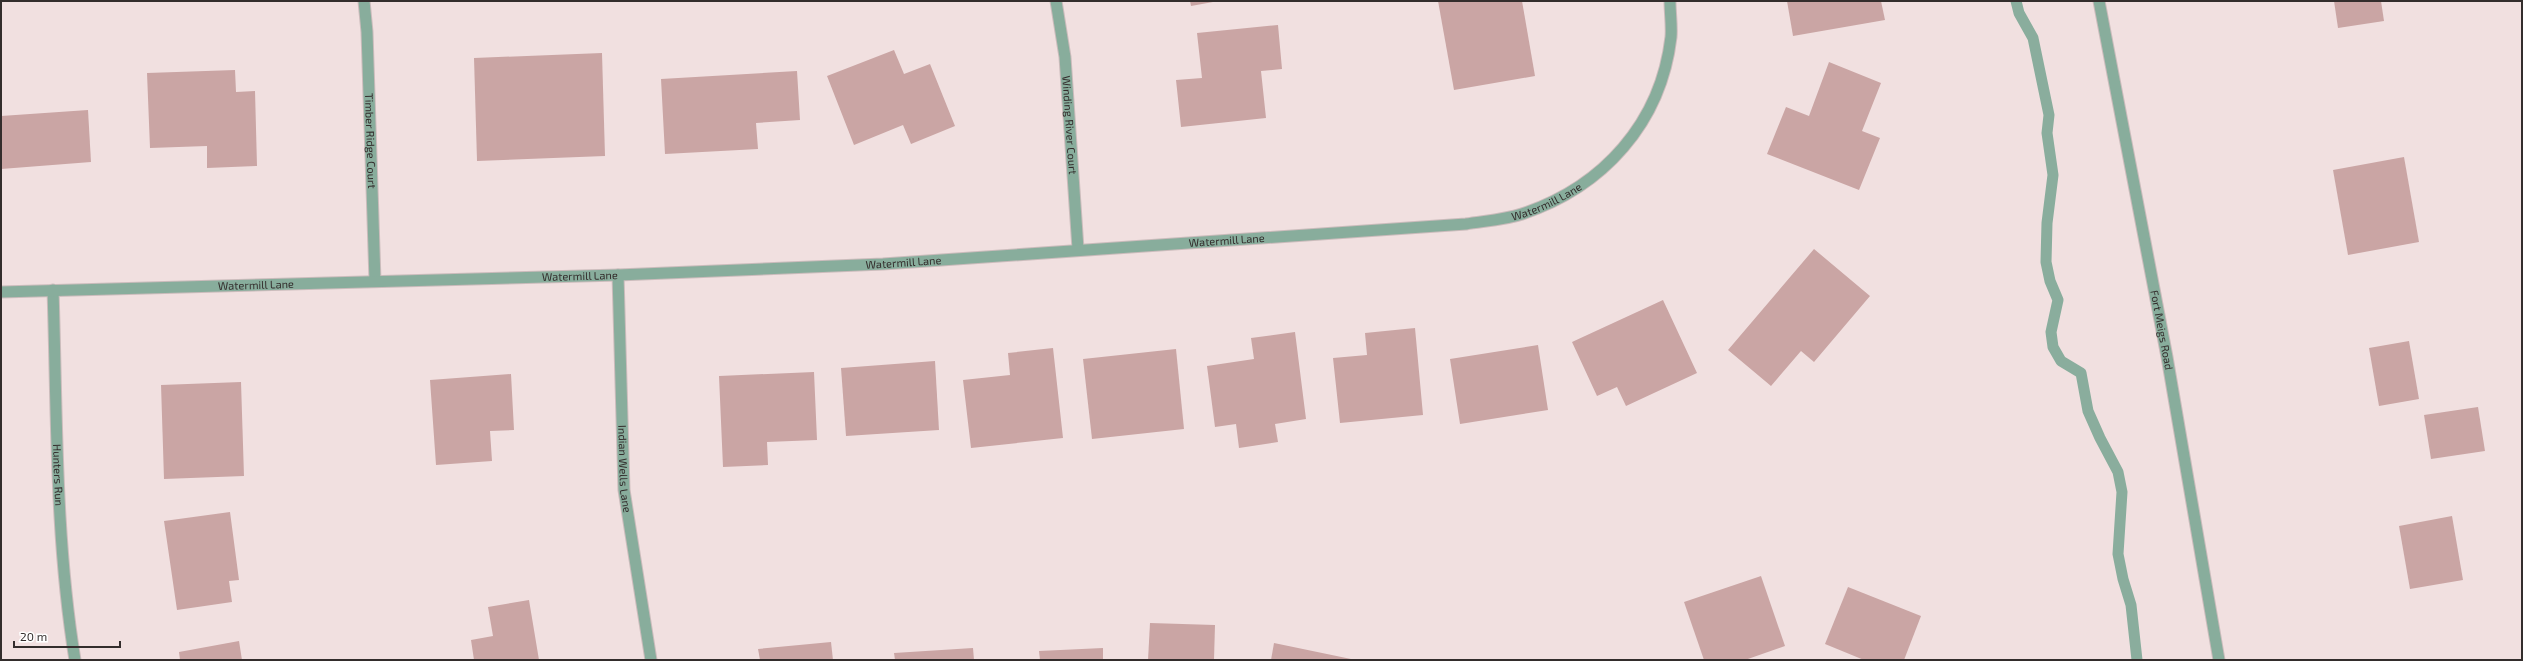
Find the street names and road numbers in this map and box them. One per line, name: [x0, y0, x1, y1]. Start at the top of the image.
street label: Winding River Court: [1060, 75, 1080, 175]
street label: Timber Ridge Court: [363, 93, 379, 189]
street label: Watermill Lane: [1510, 180, 1584, 223]
street label: Watermill Lane: [1188, 231, 1265, 249]
street label: Watermill Lane: [865, 253, 942, 271]
street label: Watermill Lane: [542, 268, 618, 283]
street label: Watermill Lane: [218, 277, 294, 292]
street label: Fort Meigs Road: [2148, 289, 2176, 371]
street label: Indian Wells Lane: [616, 425, 635, 514]
street label: Hunters Run: [51, 444, 66, 506]

